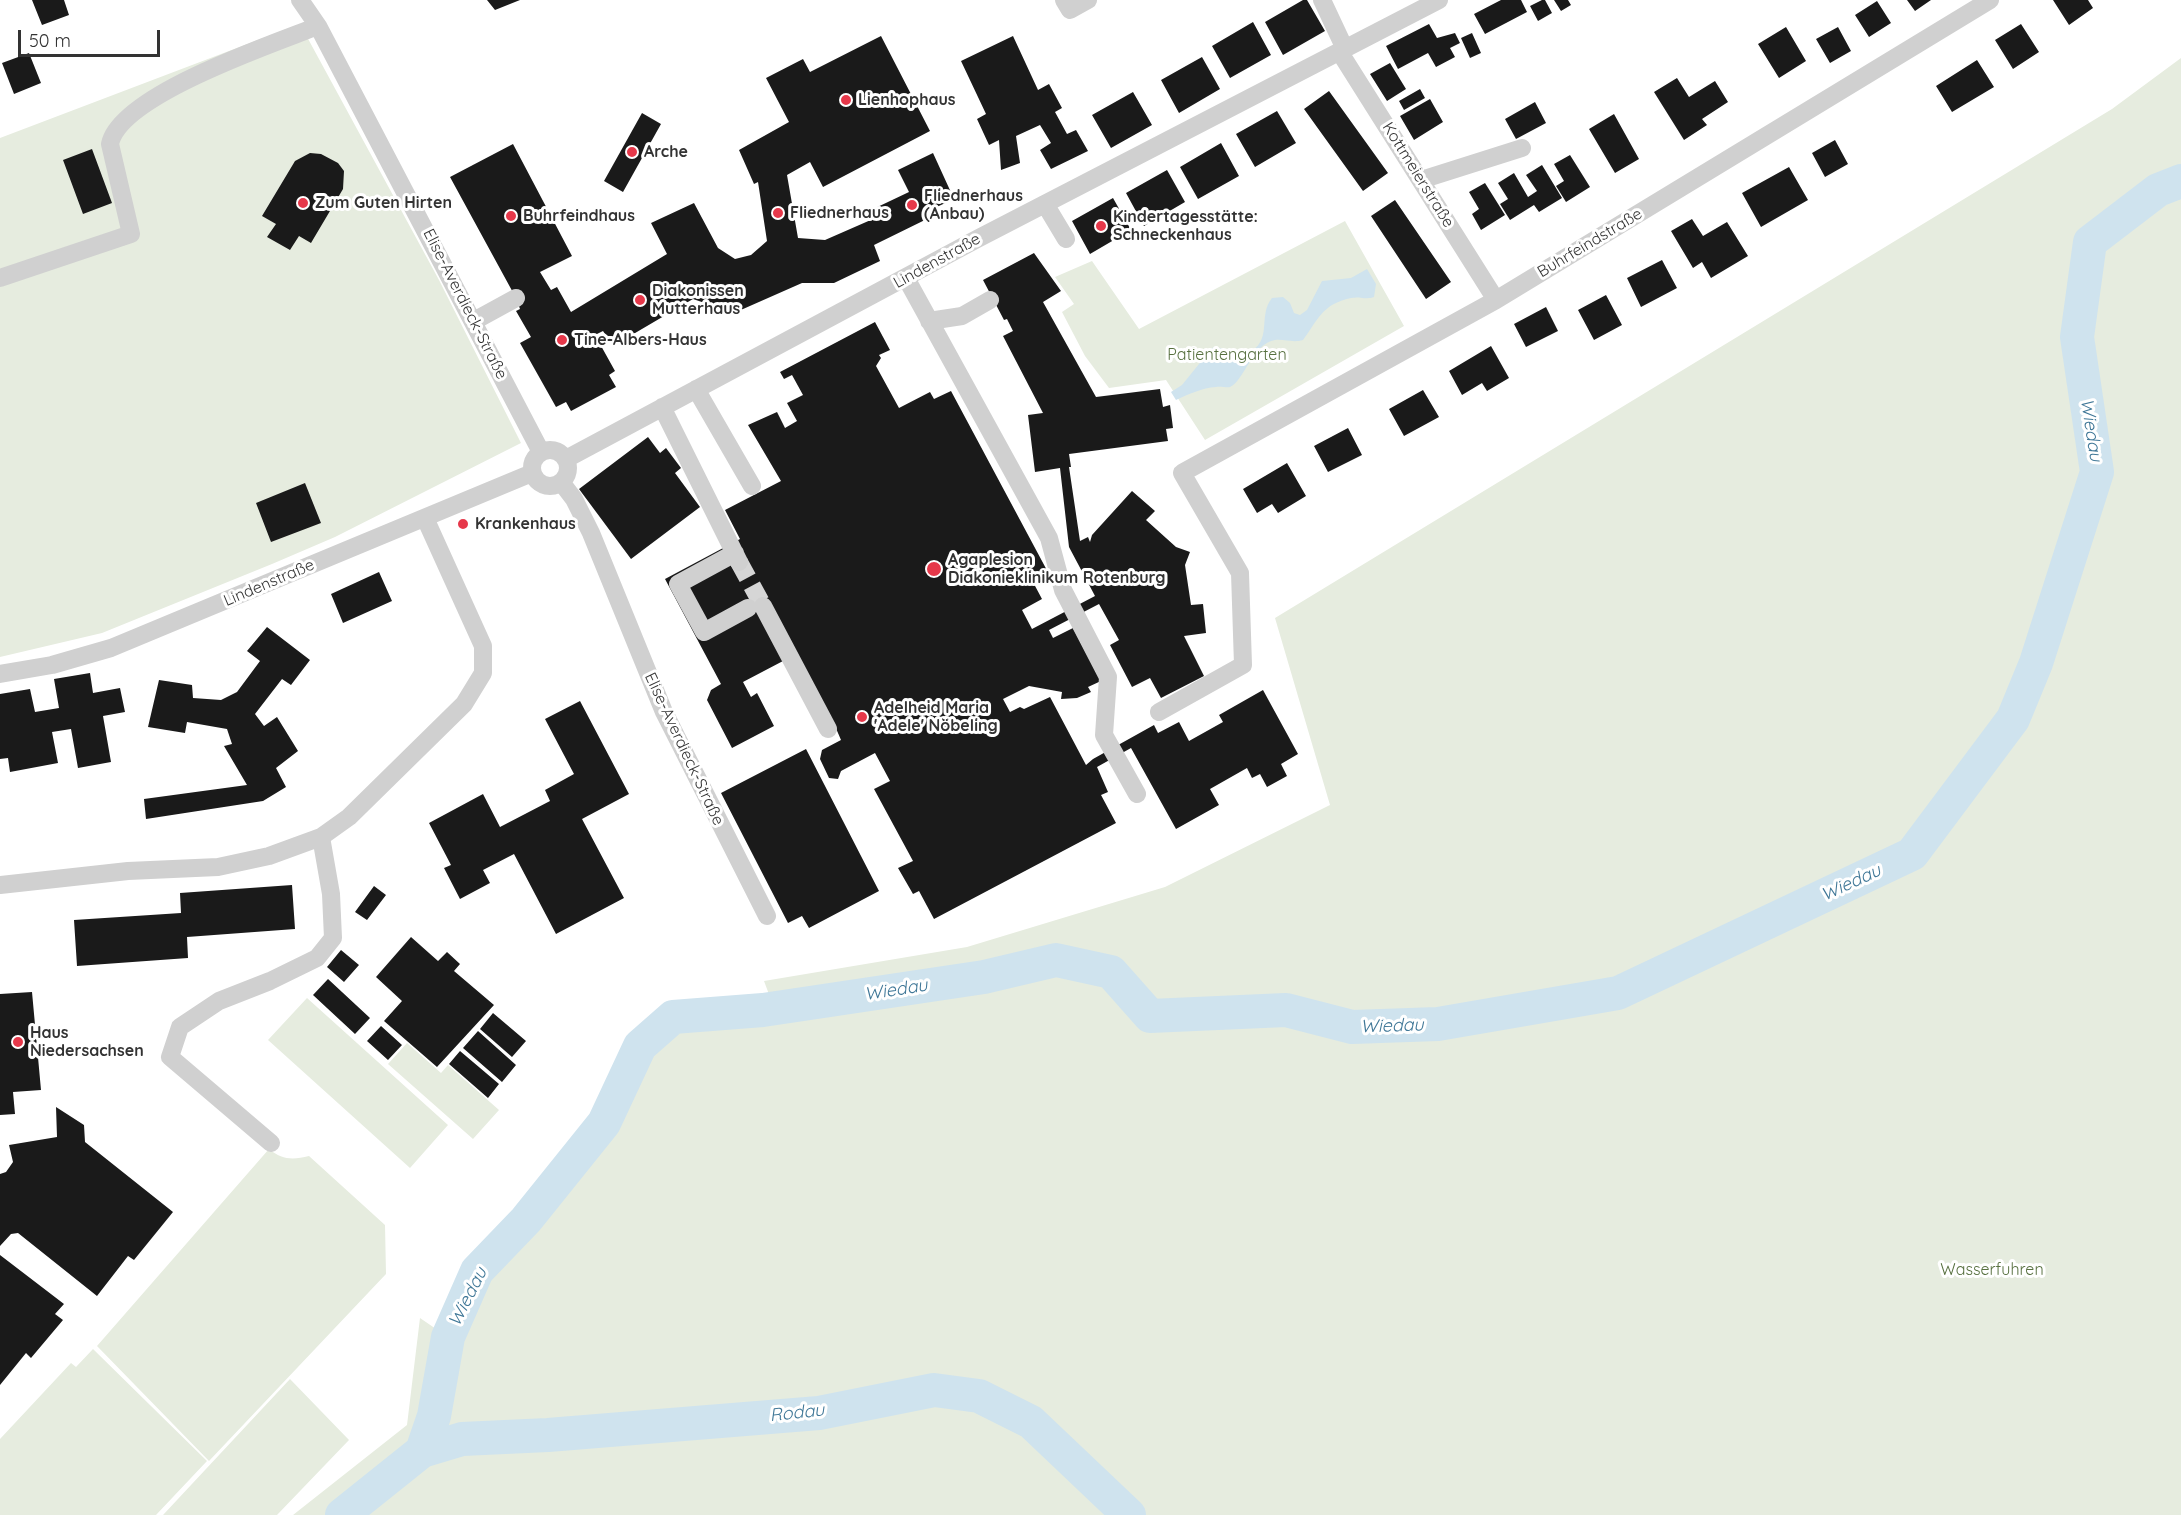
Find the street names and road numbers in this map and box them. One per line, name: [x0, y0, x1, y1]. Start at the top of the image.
street label: Kottmeierstraße: [1378, 119, 1458, 231]
street label: Buhrfeindstraße: [1534, 204, 1646, 282]
street label: Elise-Averdieck-Straße: [419, 226, 511, 382]
street label: Lindenstraße: [890, 229, 984, 293]
street label: Lindenstraße: [221, 555, 317, 611]
street label: Elise-Averdieck-Straße: [640, 670, 728, 828]

